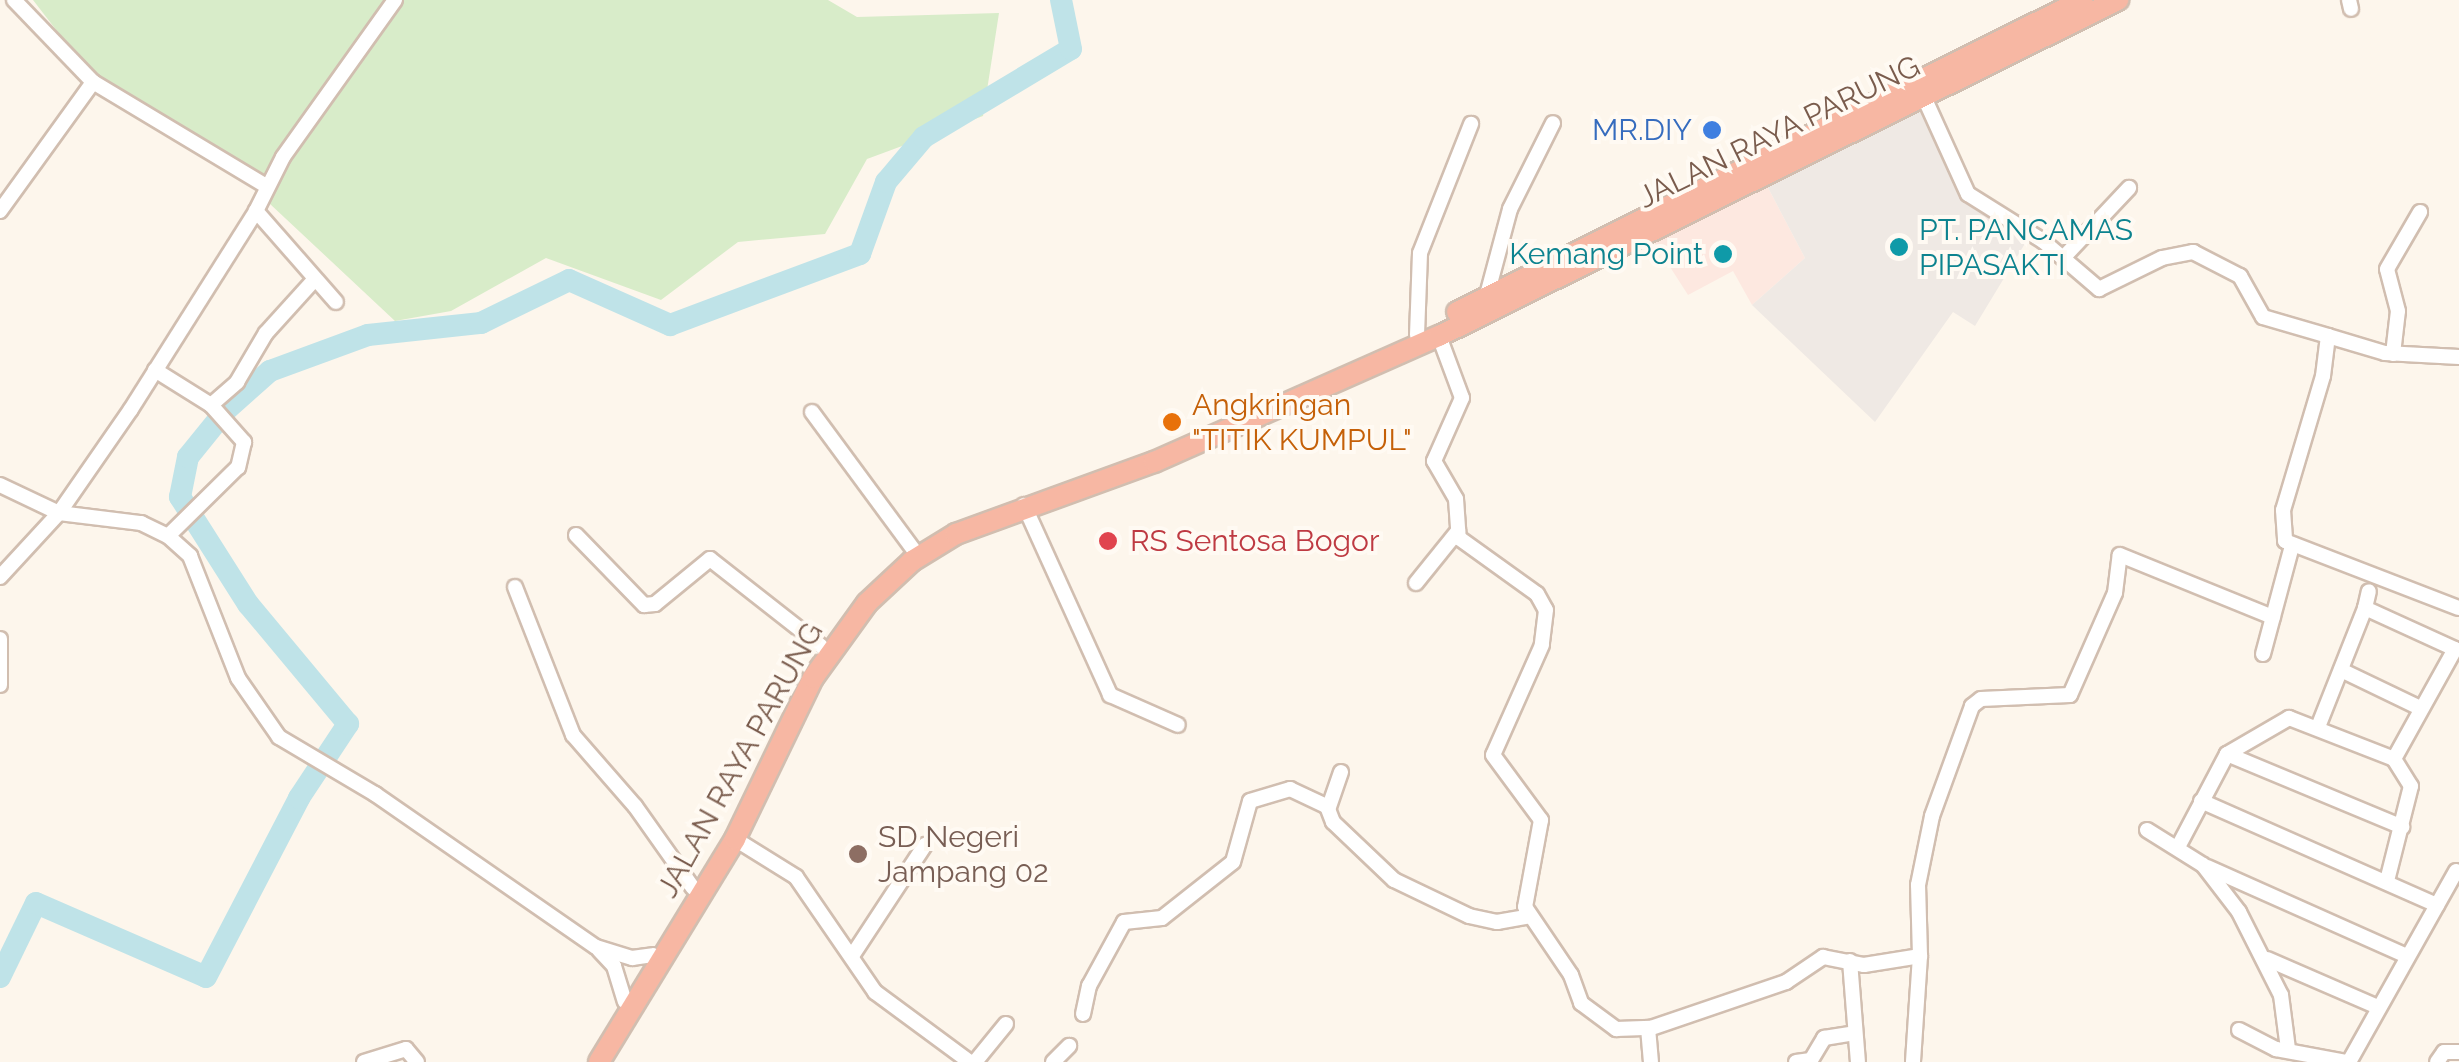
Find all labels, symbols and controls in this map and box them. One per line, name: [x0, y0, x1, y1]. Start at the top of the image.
street label: JALAN RAYA PARUNG: [1632, 48, 1926, 216]
place label: MR.DIY: [1592, 112, 1692, 148]
marker: MR.DIY: [1701, 119, 1723, 141]
place label: PT. PANCAMAS PIPASAKTI: [1919, 212, 2133, 282]
place label: Kemang Point: [1509, 236, 1703, 272]
marker: PT. PANCAMAS PIPASAKTI: [1888, 236, 1910, 258]
marker: Kemang Point: [1712, 243, 1734, 265]
place label: Angkringan "TITIK KUMPUL": [1192, 387, 1412, 458]
marker: Angkringan "TITIK KUMPUL": [1161, 411, 1183, 433]
place label: RS Sentosa Bogor: [1130, 523, 1379, 559]
marker: RS Sentosa Bogor: [1095, 528, 1121, 554]
street label: JALAN RAYA PARUNG: [649, 616, 831, 904]
place label: SD Negeri Jampang 02: [878, 819, 1049, 890]
marker: SD Negeri Jampang 02: [847, 843, 869, 865]

